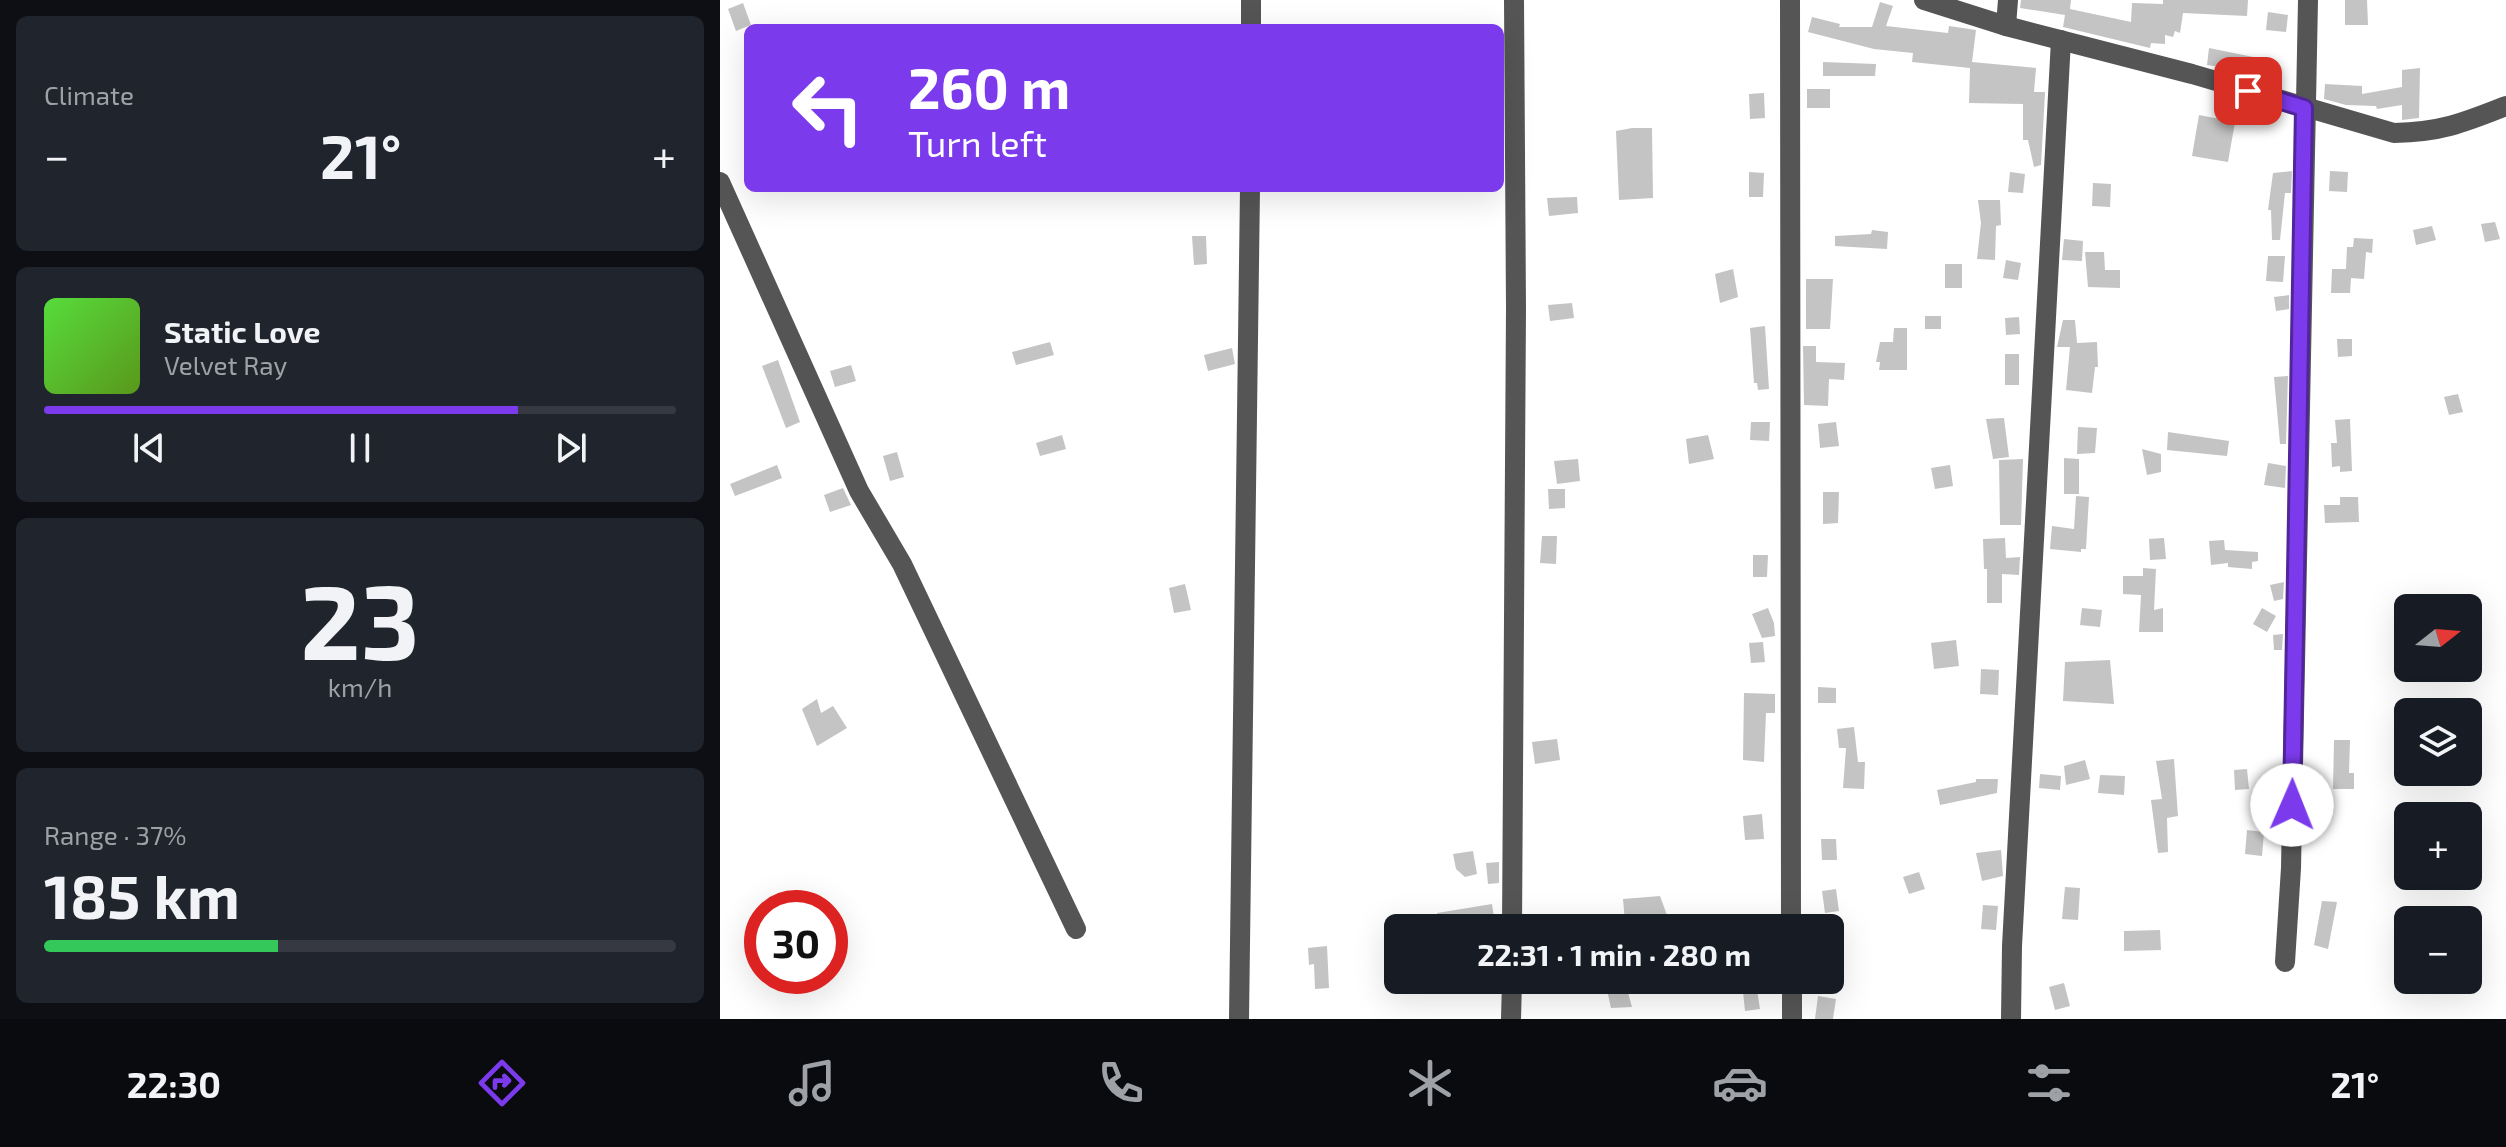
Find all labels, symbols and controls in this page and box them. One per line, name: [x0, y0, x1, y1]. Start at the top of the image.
text: 260 m: [908, 53, 1070, 120]
icon: left: [776, 56, 880, 160]
pin: [2214, 57, 2282, 125]
icon: arrive: [2226, 69, 2270, 113]
text: Climate: [44, 79, 134, 110]
text: 21°: [320, 119, 401, 191]
text: Turn left: [908, 121, 1047, 164]
text: −: [44, 128, 70, 181]
text: +: [652, 128, 676, 181]
text: Static Love: [164, 313, 320, 349]
text: Velvet Ray: [164, 349, 287, 380]
icon: previous: [127, 426, 171, 470]
icon: pause: [338, 426, 382, 470]
icon: next: [549, 426, 593, 470]
text: 23: [300, 556, 420, 681]
north arrow: [2394, 594, 2482, 682]
map controls: [2394, 594, 2482, 994]
text: km/h: [328, 671, 392, 702]
button: layers: [2394, 698, 2482, 786]
position arrow: [2250, 763, 2334, 847]
button: +: [2394, 802, 2482, 890]
text: Range · 37%: [44, 819, 187, 850]
text: 185 km: [44, 859, 240, 931]
speed limit sign: 30: [744, 890, 848, 994]
button: −: [2394, 906, 2482, 994]
text: 22:31 · 1 min · 280 m: [1477, 936, 1751, 972]
icon: directions: [474, 1055, 530, 1111]
icon: music: [784, 1055, 840, 1111]
icon: phone: [1093, 1055, 1149, 1111]
icon: climate: [1402, 1055, 1458, 1111]
icon: car: [1712, 1055, 1768, 1111]
icon: filters: [2021, 1055, 2077, 1111]
text: 22:30: [127, 1062, 221, 1105]
text: 21°: [2330, 1062, 2379, 1105]

